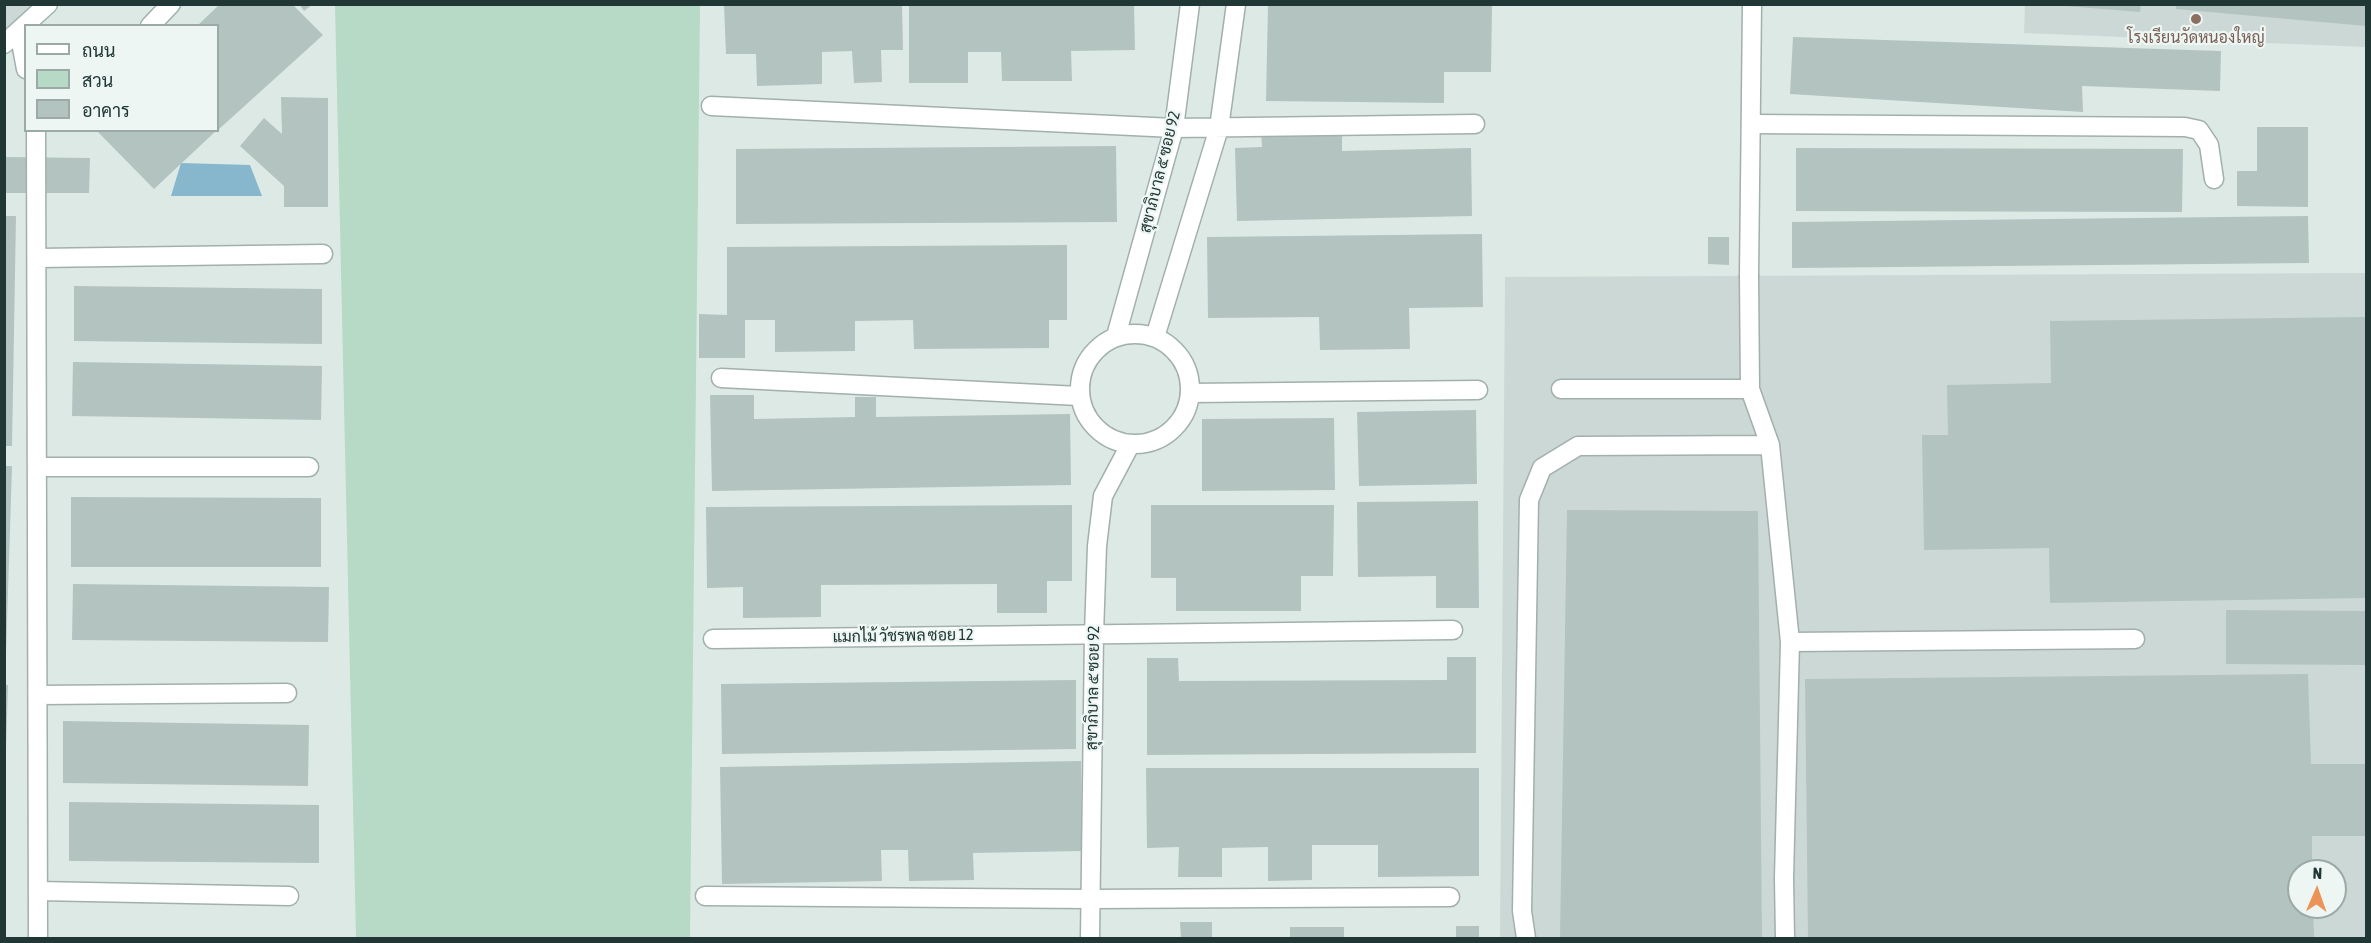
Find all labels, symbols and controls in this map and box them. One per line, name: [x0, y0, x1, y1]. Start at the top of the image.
marker: โรงเรียนวัดหนองใหญ่: [2189, 12, 2203, 26]
legend: [24, 24, 219, 132]
place label: โรงเรียนวัดหนองใหญ่: [2127, 28, 2265, 48]
text: ถนน: [82, 40, 115, 61]
text: สวน: [82, 70, 113, 91]
text: อาคาร: [82, 100, 130, 121]
street label: สุขาภิบาล ๕ ซอย 92: [1136, 109, 1184, 235]
street label: แมกไม้ วัชรพล ซอย 12: [832, 625, 974, 647]
street label: สุขาภิบาล ๕ ซอย 92: [1082, 626, 1104, 750]
north arrow: [2287, 859, 2347, 919]
text: N: [2313, 864, 2323, 882]

